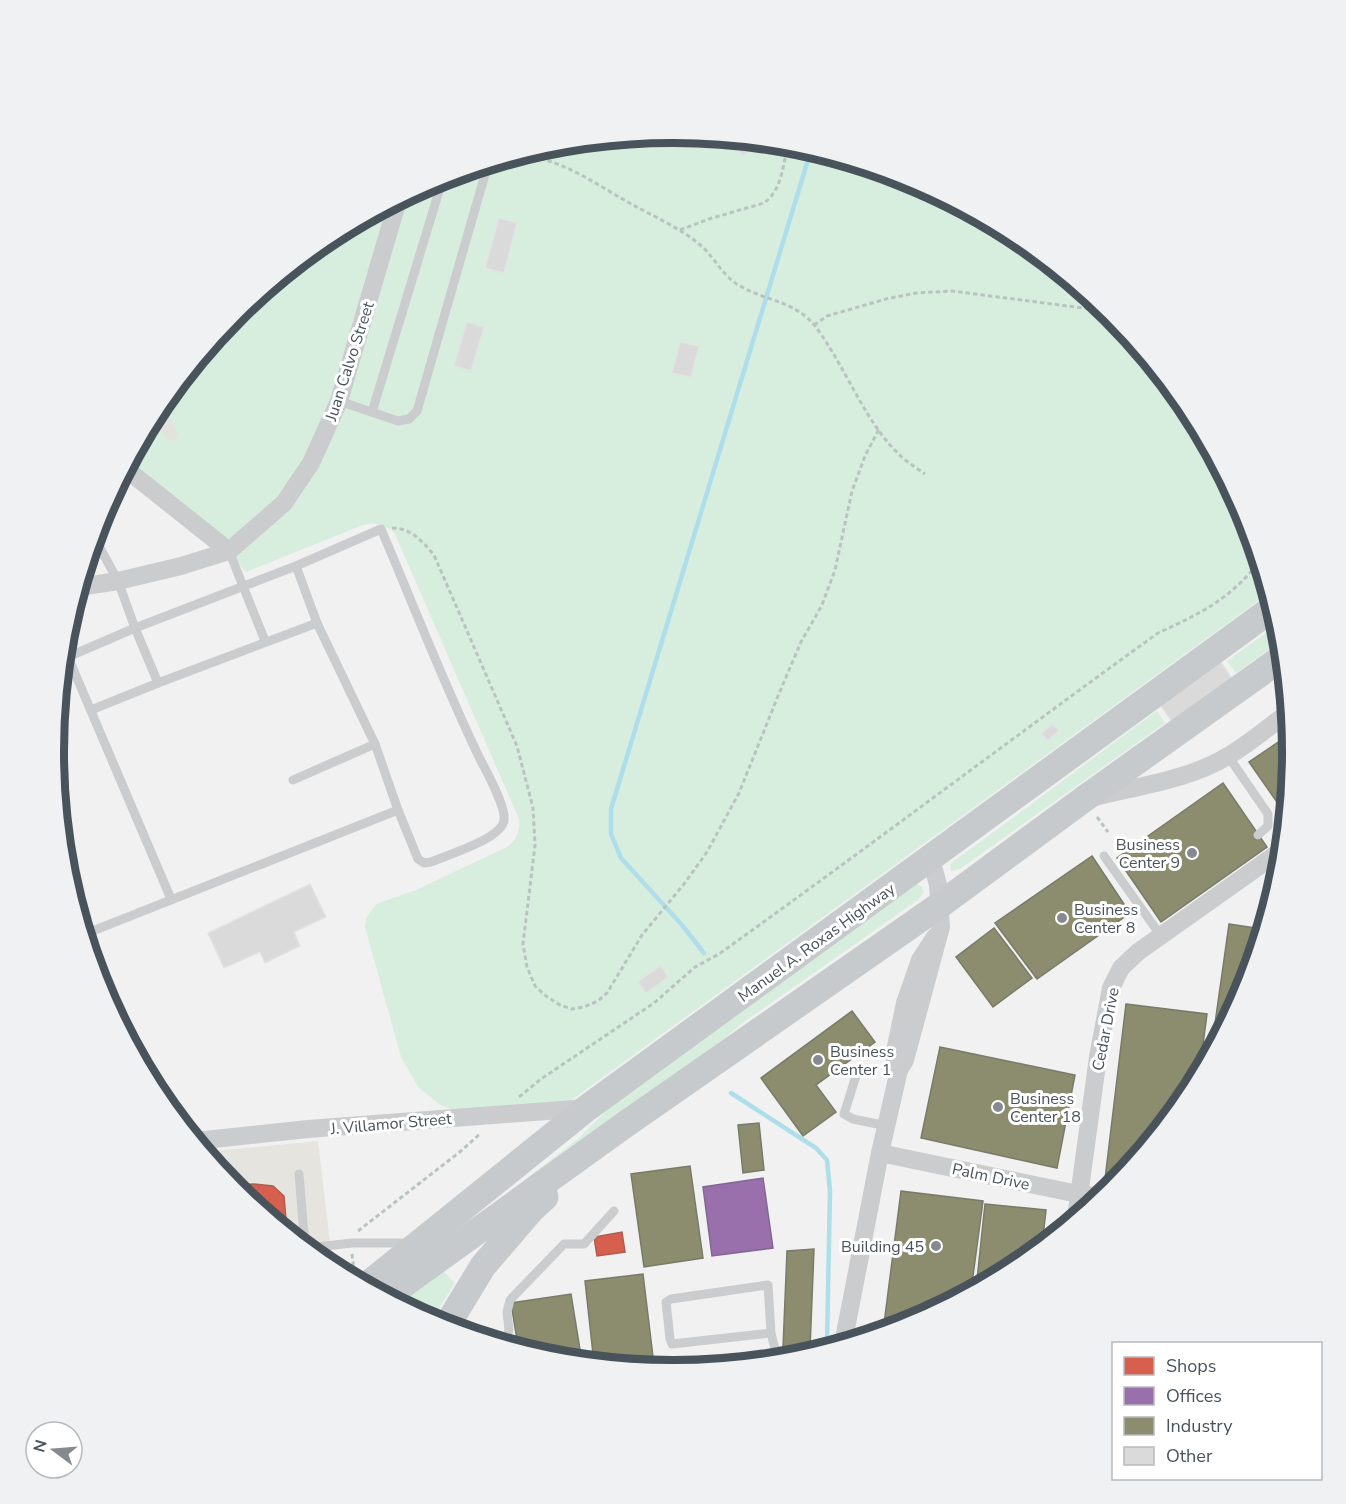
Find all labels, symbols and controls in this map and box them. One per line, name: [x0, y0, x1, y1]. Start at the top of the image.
street label: Juan Calvo Street: [320, 298, 380, 425]
place label: Business Center 9: [1116, 834, 1180, 874]
marker: Business Center 9: [1185, 846, 1199, 860]
street label: Manuel A. Roxas Highway: [734, 878, 900, 1007]
place label: Business Center 8: [1074, 899, 1138, 939]
marker: Business Center 8: [1055, 911, 1069, 925]
street label: Cedar Drive: [1087, 986, 1125, 1073]
place label: Business Center 1: [830, 1041, 894, 1081]
marker: Business Center 1: [811, 1053, 825, 1067]
place label: Business Center 18: [1010, 1088, 1081, 1128]
marker: Business Center 18: [991, 1100, 1005, 1114]
street label: J. Villamor Street: [329, 1108, 453, 1140]
street label: Palm Drive: [950, 1158, 1032, 1196]
place label: Building 45: [841, 1236, 924, 1258]
marker: Building 45: [929, 1239, 943, 1253]
legend: [1112, 1342, 1322, 1480]
text: Shops: [1166, 1354, 1216, 1378]
text: Offices: [1166, 1384, 1222, 1408]
text: Industry: [1166, 1414, 1233, 1438]
north arrow: [24, 1420, 84, 1480]
text: N: [28, 1437, 53, 1455]
text: Other: [1166, 1444, 1213, 1468]

